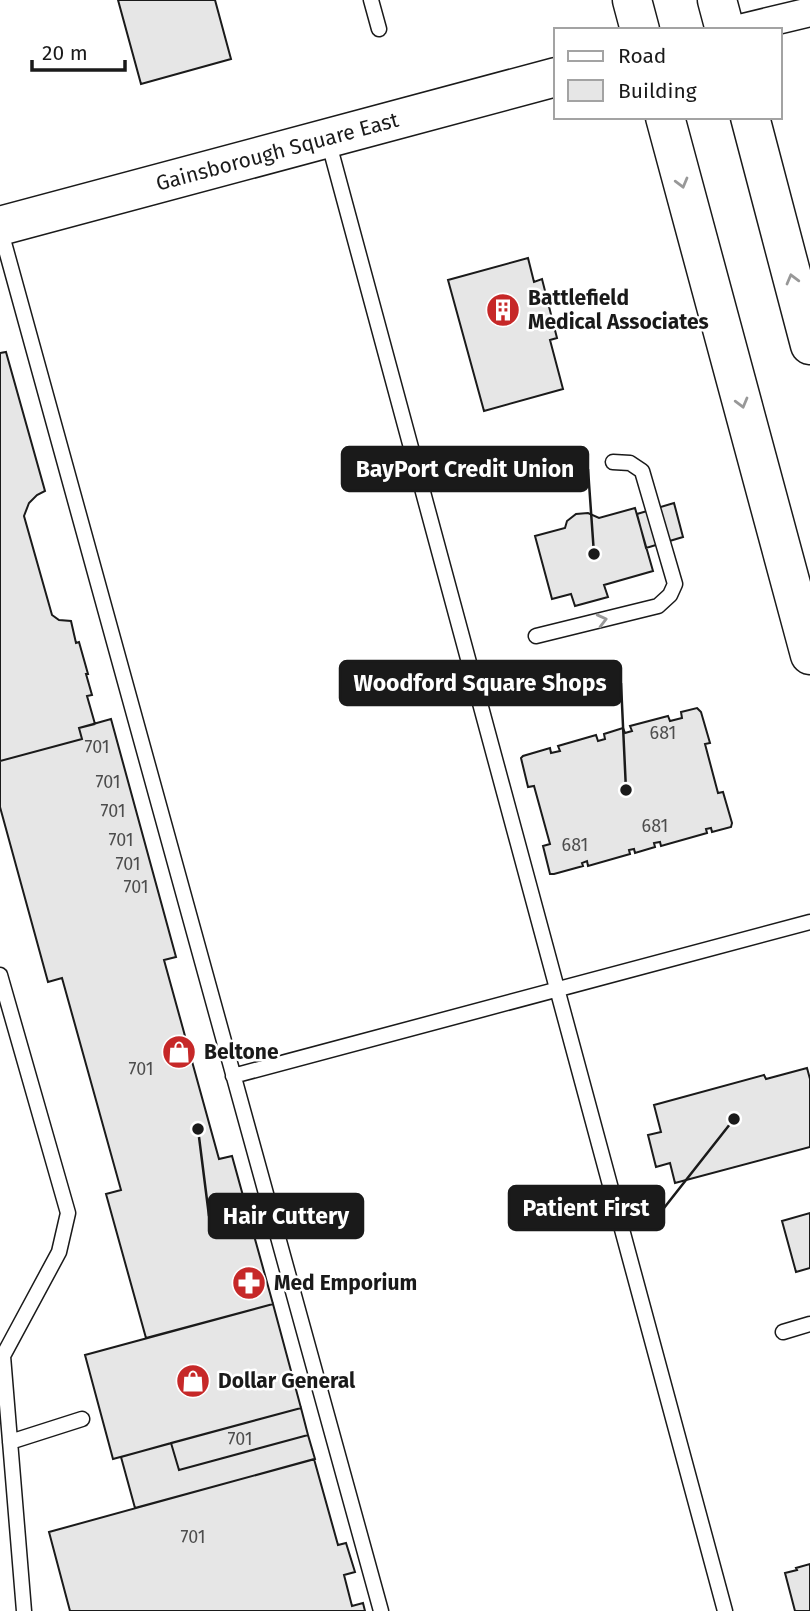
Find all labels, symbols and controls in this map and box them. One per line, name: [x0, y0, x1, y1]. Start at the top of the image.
scale bar: [32, 28, 124, 72]
legend: [554, 28, 782, 119]
text: 20 m: [42, 40, 88, 66]
text: Road: [618, 43, 666, 69]
text: Building: [618, 78, 697, 104]
street label: Gainsborough Square East: [153, 107, 402, 197]
one-way arrow: [674, 177, 688, 189]
one-way arrow: [786, 273, 801, 285]
place label: Battlefield Medical Associates: [528, 285, 709, 335]
building icon: Battlefield Medical Associates: [484, 291, 522, 329]
one-way arrow: [733, 397, 748, 409]
callout: BayPort Credit Union: [342, 447, 588, 491]
text: BayPort Credit Union: [356, 455, 574, 483]
one-way arrow: [596, 614, 608, 628]
callout: Woodford Square Shops: [340, 661, 621, 705]
text: Woodford Square Shops: [353, 669, 607, 697]
house number: 681: [650, 722, 676, 744]
house number: 701: [84, 736, 110, 758]
house number: 701: [95, 771, 121, 793]
house number: 701: [100, 800, 126, 822]
house number: 681: [642, 815, 668, 837]
house number: 701: [108, 829, 134, 851]
house number: 681: [562, 834, 588, 856]
house number: 701: [115, 853, 141, 875]
house number: 701: [123, 876, 149, 898]
shop icon: Beltone: [160, 1033, 198, 1071]
place label: Beltone: [204, 1039, 279, 1065]
house number: 701: [128, 1058, 154, 1080]
callout: Patient First: [509, 1186, 664, 1230]
callout: Hair Cuttery: [209, 1194, 363, 1238]
text: Patient First: [523, 1194, 651, 1222]
text: Hair Cuttery: [223, 1202, 350, 1230]
pharmacy icon: Med Emporium: [230, 1264, 268, 1302]
place label: Med Emporium: [274, 1270, 417, 1296]
shop icon: Dollar General: [174, 1362, 212, 1400]
place label: Dollar General: [218, 1368, 356, 1394]
house number: 701: [227, 1428, 253, 1450]
house number: 701: [180, 1526, 206, 1548]

